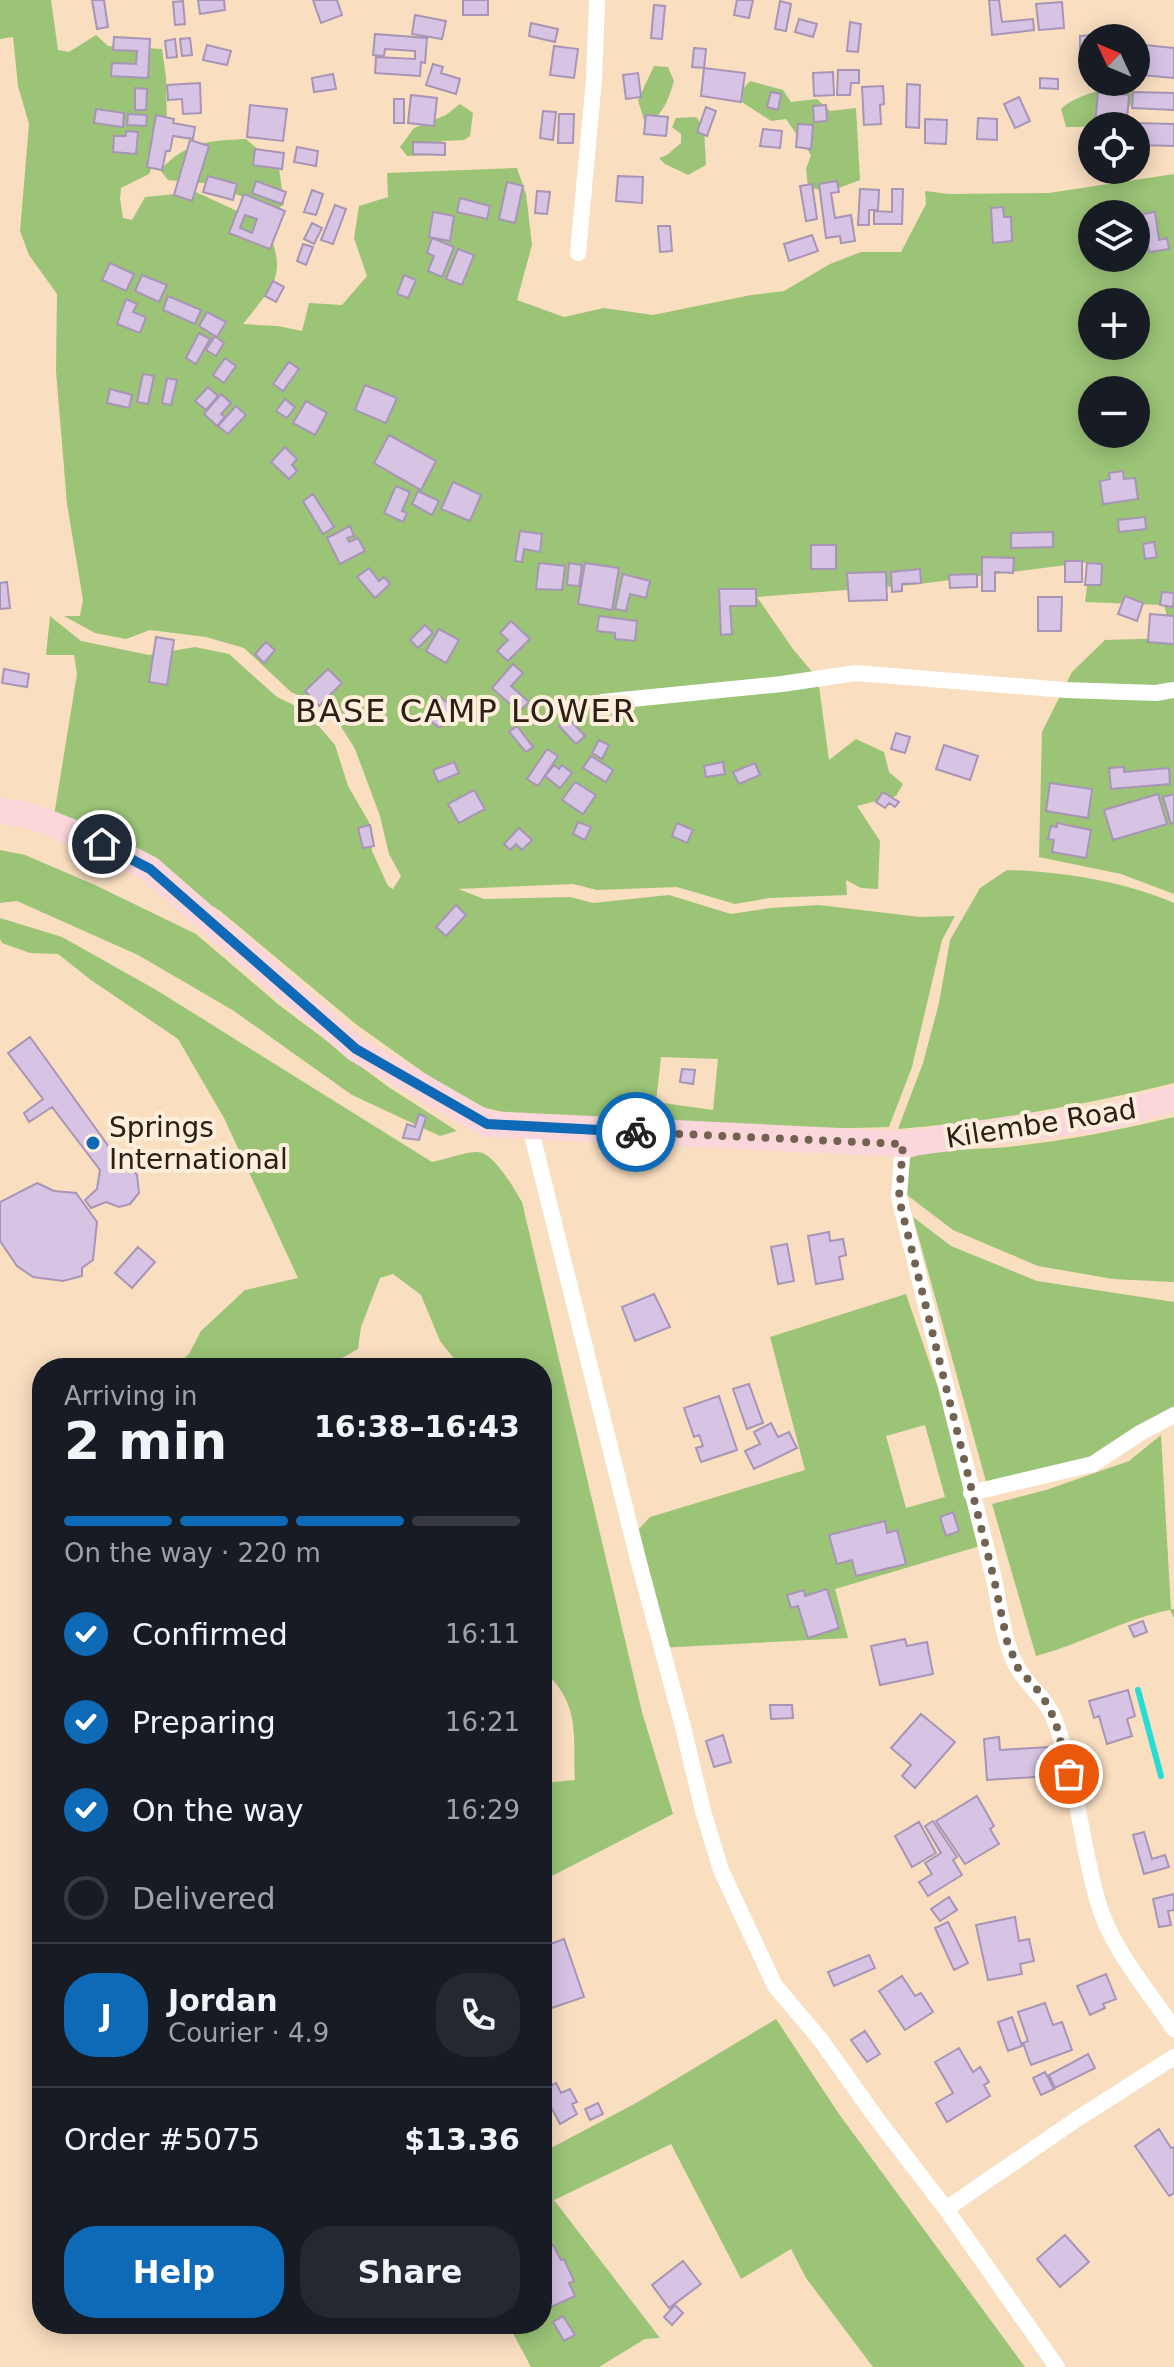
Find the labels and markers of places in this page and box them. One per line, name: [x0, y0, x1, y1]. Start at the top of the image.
pin: [68, 810, 136, 878]
place label: Springs International: [109, 1111, 288, 1176]
marker: Springs International: [84, 1134, 102, 1152]
pin: [1035, 1740, 1103, 1808]

